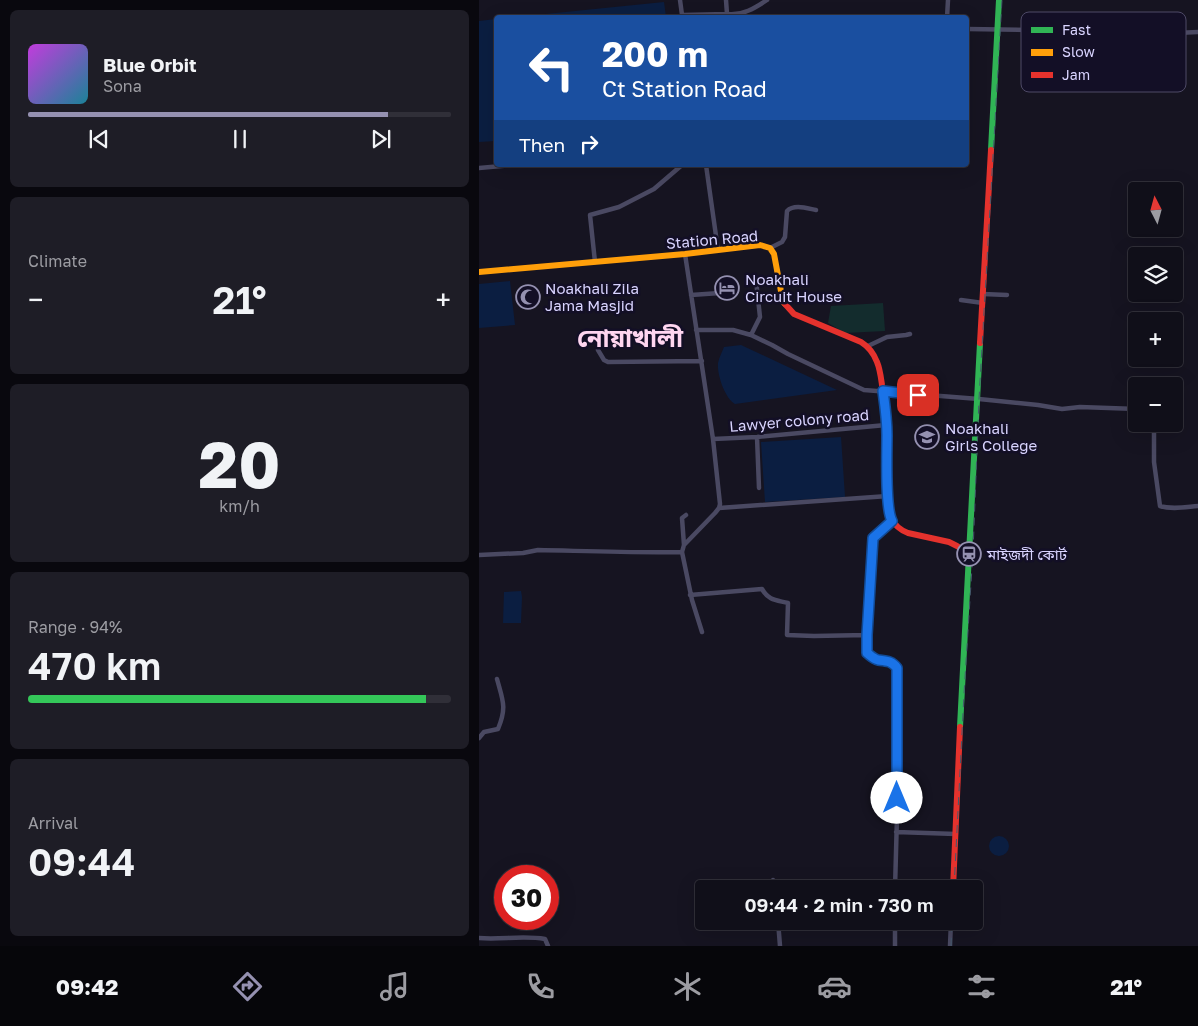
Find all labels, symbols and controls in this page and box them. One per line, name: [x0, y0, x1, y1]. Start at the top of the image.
legend: [1021, 12, 1186, 92]
text: Fast: [1062, 21, 1091, 38]
text: 200 m: [602, 33, 708, 75]
icon: left: [519, 35, 584, 100]
text: Slow: [1062, 43, 1095, 60]
text: Blue Orbit: [103, 53, 197, 76]
text: Jam: [1062, 66, 1090, 83]
text: Ct Station Road: [602, 75, 767, 102]
text: Sona: [103, 76, 142, 96]
icon: previous: [85, 125, 113, 153]
icon: pause: [226, 125, 254, 153]
icon: next: [367, 125, 395, 153]
icon: right: [575, 130, 603, 158]
text: Then: [519, 133, 565, 156]
north arrow: [1128, 182, 1183, 238]
map controls: [1128, 182, 1183, 432]
street label: Station Road: [665, 226, 759, 252]
button: layers: [1128, 247, 1183, 302]
text: Climate: [28, 251, 87, 271]
place label: Noakhali Circuit House: [745, 270, 842, 305]
hotel icon: Noakhali Circuit House: [714, 275, 740, 301]
text: 21°: [213, 277, 267, 322]
place label: Noakhali Zila Jama Masjid: [545, 279, 639, 314]
text: −: [28, 283, 43, 316]
text: +: [436, 283, 451, 316]
mosque icon: Noakhali Zila Jama Masjid: [515, 284, 541, 310]
button: +: [1128, 312, 1183, 367]
district label: নোয়াখালী: [577, 322, 684, 353]
pin: [897, 374, 939, 416]
button: −: [1128, 377, 1183, 432]
icon: arrive: [904, 381, 932, 409]
street label: Lawyer colony road: [728, 405, 870, 435]
place label: Noakhali Girls College: [945, 419, 1038, 454]
text: 20: [199, 424, 280, 502]
school or university icon: Noakhali Girls College: [914, 424, 940, 450]
text: km/h: [219, 496, 260, 516]
station icon: মাইজদী কোর্ট: [956, 541, 982, 567]
place label: মাইজদী কোর্ট: [986, 545, 1068, 563]
text: Range · 94%: [28, 617, 122, 637]
text: 470 km: [28, 643, 161, 688]
position arrow: [870, 771, 922, 823]
text: Arrival: [28, 813, 78, 833]
text: 09:44: [28, 839, 136, 884]
speed limit sign: 30: [494, 865, 559, 930]
text: 09:44 · 2 min · 730 m: [744, 893, 934, 916]
icon: directions: [230, 969, 265, 1004]
icon: music: [377, 969, 412, 1004]
icon: phone: [523, 969, 558, 1004]
icon: climate: [670, 969, 705, 1004]
icon: car: [817, 969, 852, 1004]
icon: filters: [964, 969, 999, 1004]
text: 09:42: [56, 973, 118, 1000]
text: 21°: [1110, 973, 1142, 1000]

